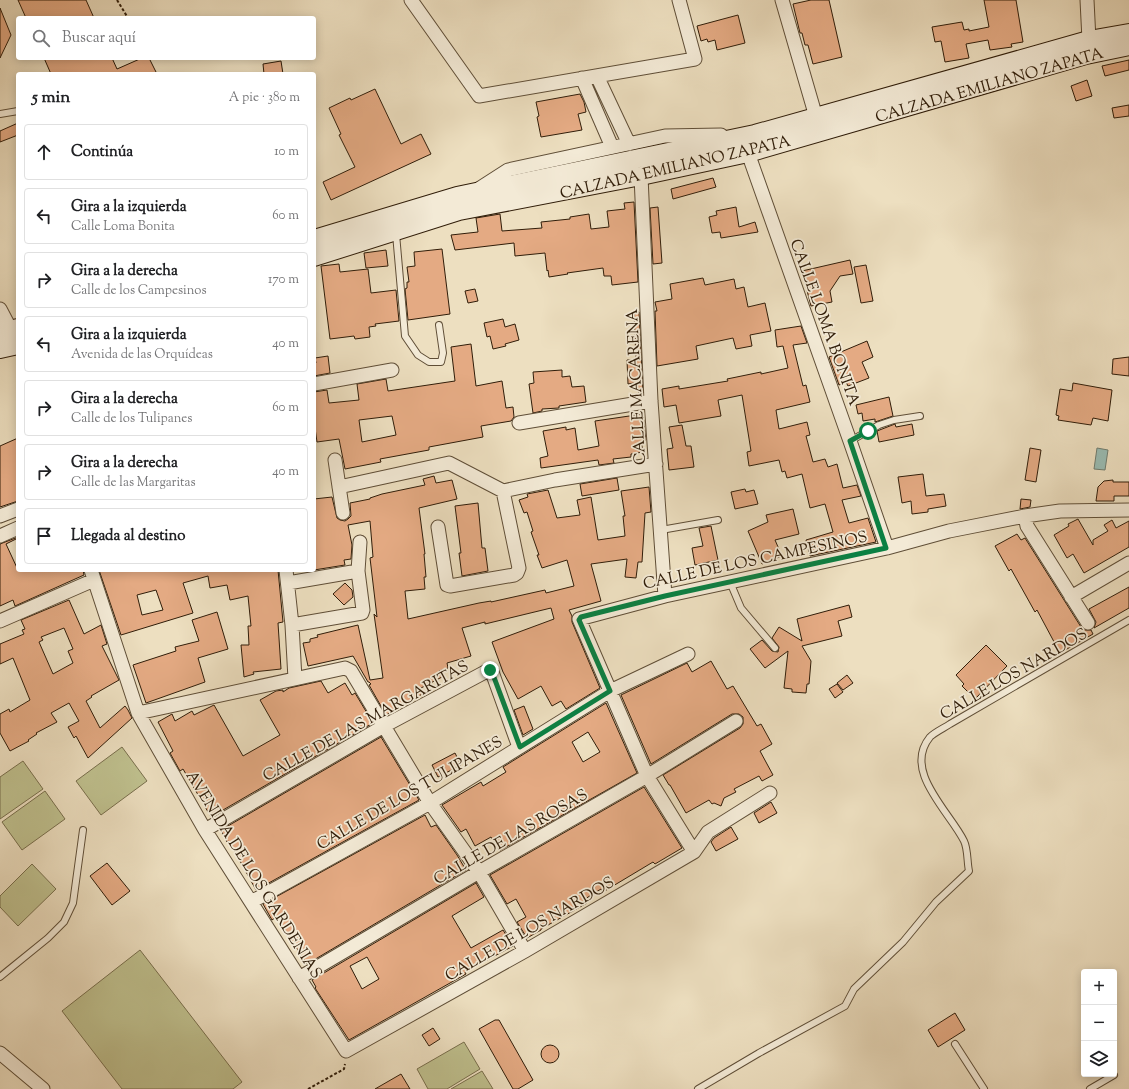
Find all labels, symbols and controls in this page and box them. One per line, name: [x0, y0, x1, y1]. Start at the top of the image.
search box: [16, 16, 316, 60]
icon: search: [30, 27, 52, 49]
text: Buscar aquí: [62, 28, 136, 49]
street label: CALZADA EMILIANO ZAPATA: [873, 43, 1107, 130]
text: 5 min: [32, 86, 70, 110]
text: A pie · 380 m: [229, 89, 300, 107]
street label: CALZADA EMILIANO ZAPATA: [558, 131, 793, 206]
icon: ahead: [33, 141, 55, 163]
text: Continúa: [71, 142, 133, 163]
text: 10 m: [274, 143, 299, 161]
text: Gira a la izquierda: [71, 197, 187, 218]
icon: left: [33, 205, 55, 227]
text: 60 m: [272, 207, 299, 225]
text: Calle Loma Bonita: [71, 218, 175, 236]
street label: CALLE LOMA BONITA: [783, 236, 865, 410]
text: Gira a la derecha: [71, 261, 178, 282]
icon: right: [33, 269, 55, 291]
text: 170 m: [268, 271, 299, 289]
text: Calle de los Campesinos: [71, 282, 207, 300]
street label: CALLE MACARENA: [622, 308, 653, 466]
text: Gira a la izquierda: [71, 325, 187, 346]
icon: left: [33, 333, 55, 355]
text: 40 m: [272, 335, 299, 353]
text: Avenida de las Orquídeas: [71, 346, 213, 364]
text: Gira a la derecha: [71, 389, 178, 410]
icon: right: [33, 397, 55, 419]
text: 60 m: [272, 399, 299, 417]
text: Calle de los Tulipanes: [71, 410, 192, 428]
route start: [859, 422, 877, 440]
text: Gira a la derecha: [71, 453, 178, 474]
icon: right: [33, 461, 55, 483]
text: 40 m: [272, 463, 299, 481]
text: Calle de las Margaritas: [71, 474, 196, 492]
icon: arrive: [33, 525, 55, 547]
text: Llegada al destino: [71, 526, 186, 547]
street label: CALLE DE LOS CAMPESINOS: [641, 526, 870, 596]
street label: CALLE LOS NARDOS: [936, 624, 1092, 727]
street label: CALLE DE LAS MARGARITAS: [259, 656, 473, 789]
route end: [481, 661, 499, 679]
street label: CALLE DE LOS TULIPANES: [313, 731, 507, 857]
street label: AVENIDA DE LOS GARDENIAS: [179, 767, 327, 984]
street label: CALLE DE LAS ROSAS: [430, 785, 593, 892]
street label: CALLE DE LOS NARDOS: [441, 872, 619, 988]
map controls: [1081, 969, 1117, 1077]
button: +: [1081, 969, 1117, 1005]
button: −: [1081, 1005, 1117, 1041]
button: layers: [1081, 1041, 1117, 1077]

